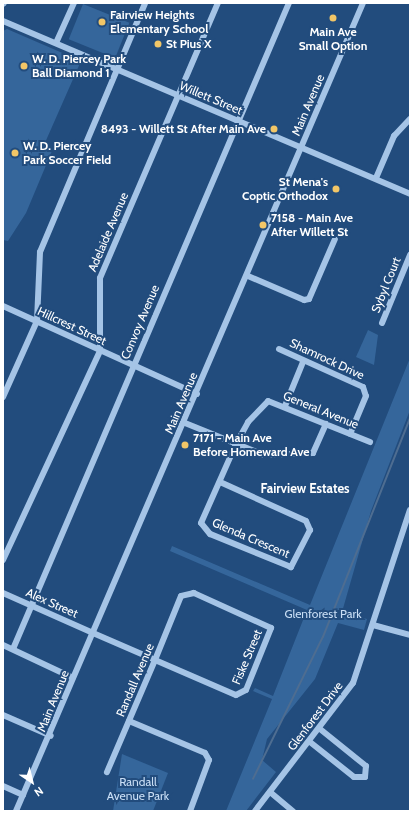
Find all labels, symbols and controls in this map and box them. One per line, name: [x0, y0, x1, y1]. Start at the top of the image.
place label: Fairview Heights Elementary School: [110, 8, 208, 36]
marker: Main Ave Small Option: [328, 13, 338, 23]
marker: Fairview Heights Elementary School: [97, 17, 107, 27]
place label: Main Ave Small Option: [299, 25, 367, 53]
place label: St Pius X: [166, 37, 212, 51]
marker: St Pius X: [153, 39, 163, 49]
place label: W. D. Piercey Park Ball Diamond 1: [32, 52, 126, 80]
marker: W. D. Piercey Park Ball Diamond 1: [19, 61, 29, 71]
street label: Main Avenue: [289, 72, 327, 138]
street label: Willett Street: [177, 78, 245, 118]
place label: 8493 - Willett St After Main Ave: [101, 122, 266, 136]
marker: 8493 - Willett St After Main Ave: [269, 124, 279, 134]
place label: W. D. Piercey Park Soccer Field: [23, 139, 111, 167]
marker: W. D. Piercey Park Soccer Field: [10, 148, 20, 158]
place label: St Mena's Coptic Orthodox: [242, 175, 328, 203]
marker: St Mena's Coptic Orthodox: [331, 184, 341, 194]
street label: Adelaide Avenue: [85, 190, 131, 274]
place label: 7158 - Main Ave After Willett St: [271, 211, 353, 239]
marker: 7158 - Main Ave After Willett St: [258, 220, 268, 230]
street label: Sybyl Court: [368, 255, 404, 315]
street label: Convoy Avenue: [118, 283, 162, 361]
street label: Hillcrest Street: [35, 304, 109, 348]
street label: Shamrock Drive: [288, 335, 366, 383]
street label: Main Avenue: [162, 370, 200, 436]
street label: General Avenue: [281, 388, 361, 432]
place label: 7171 - Main Ave Before Homeward Ave: [193, 431, 309, 459]
marker: 7171 - Main Ave Before Homeward Ave: [180, 440, 190, 450]
district label: Fairview Estates: [260, 480, 350, 496]
street label: Glenda Crescent: [210, 515, 292, 561]
street label: Alex Street: [24, 585, 80, 621]
park label: Glenforest Park: [284, 607, 362, 621]
street label: Fiske Street: [229, 627, 265, 687]
street label: Randall Avenue: [113, 641, 157, 719]
street label: Main Avenue: [34, 668, 72, 734]
street label: Glenforest Drive: [284, 679, 346, 753]
north arrow: [12, 762, 52, 802]
park label: Randall Avenue Park: [107, 775, 169, 803]
text: N: [32, 784, 46, 800]

